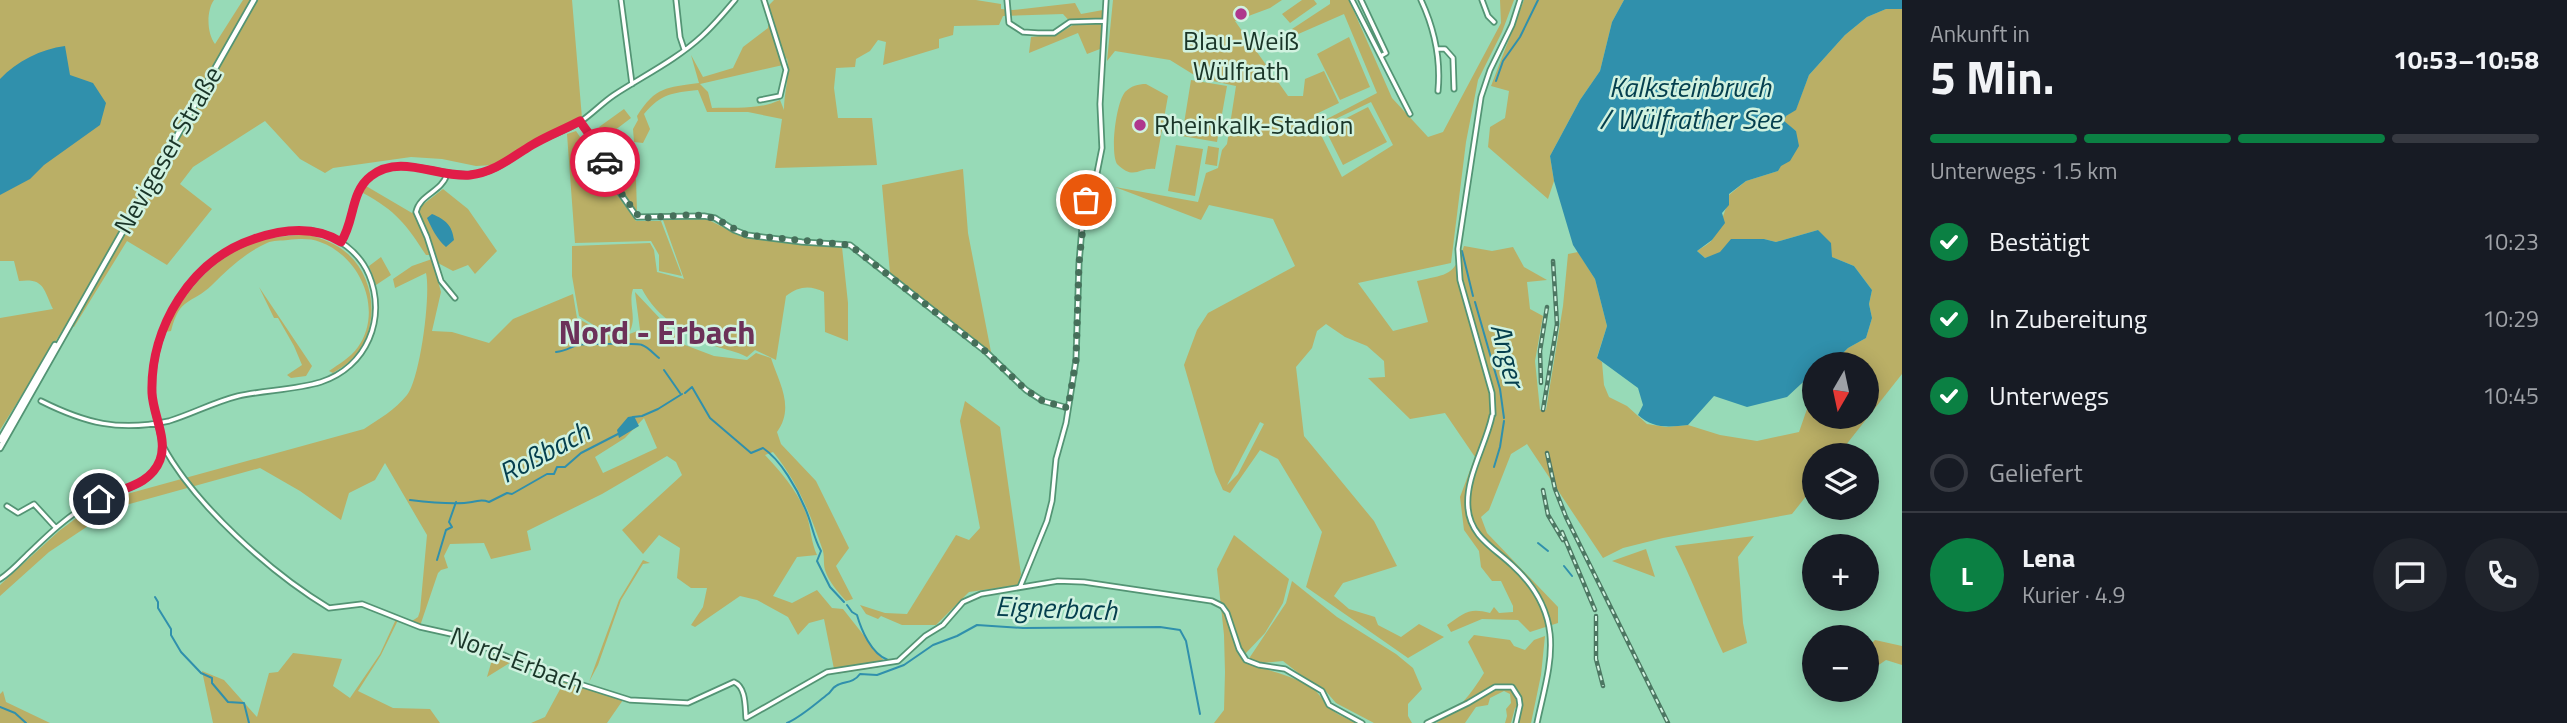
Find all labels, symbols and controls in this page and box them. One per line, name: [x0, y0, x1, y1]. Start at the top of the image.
marker: Blau-Weiß Wülfrath: [1233, 6, 1249, 22]
text: Ankunft in: [1930, 16, 2030, 51]
place label: Blau-Weiß Wülfrath: [1183, 21, 1299, 90]
text: 10:53–10:58: [2393, 40, 2539, 79]
text: 5 Min.: [1930, 42, 2054, 112]
street label: Nevigeser Straße: [104, 59, 231, 241]
water label: Kalksteinbruch / Wülfrather See: [1599, 65, 1783, 140]
place label: Rheinkalk-Stadion: [1154, 105, 1354, 144]
marker: Rheinkalk-Stadion: [1132, 117, 1148, 133]
courier: [570, 127, 640, 197]
icon: car: [586, 143, 624, 181]
text: Unterwegs · 1.5 km: [1930, 153, 2117, 188]
pin: [1056, 170, 1116, 230]
icon: bag: [1067, 181, 1105, 219]
text: Bestätigt: [1989, 222, 2090, 261]
icon: check: [1930, 223, 1968, 261]
text: 10:23: [2482, 224, 2539, 259]
text: In Zubereitung: [1989, 299, 2147, 338]
icon: check: [1930, 300, 1968, 338]
text: 10:29: [2482, 301, 2539, 336]
district label: Nord - Erbach: [559, 307, 755, 357]
water label: Anger: [1480, 318, 1538, 394]
north arrow: [1802, 352, 1880, 429]
map controls: [1802, 352, 1879, 702]
text: Unterwegs: [1989, 376, 2109, 415]
icon: check: [1930, 377, 1968, 415]
text: 10:45: [2482, 378, 2539, 413]
water label: Roßbach: [490, 409, 598, 494]
button: layers: [1802, 443, 1879, 520]
text: Geliefert: [1989, 453, 2083, 492]
pin: [69, 469, 129, 529]
icon: home: [80, 480, 118, 518]
button: +: [1802, 534, 1879, 611]
text: Lena: [2022, 538, 2075, 577]
button: chat: [2373, 538, 2447, 612]
button: phone: [2465, 538, 2539, 612]
text: L: [1961, 556, 1973, 595]
text: Kurier · 4.9: [2022, 577, 2125, 612]
water label: Eignerbach: [994, 584, 1119, 631]
street label: Nord-Erbach: [445, 616, 590, 703]
button: −: [1802, 625, 1879, 702]

